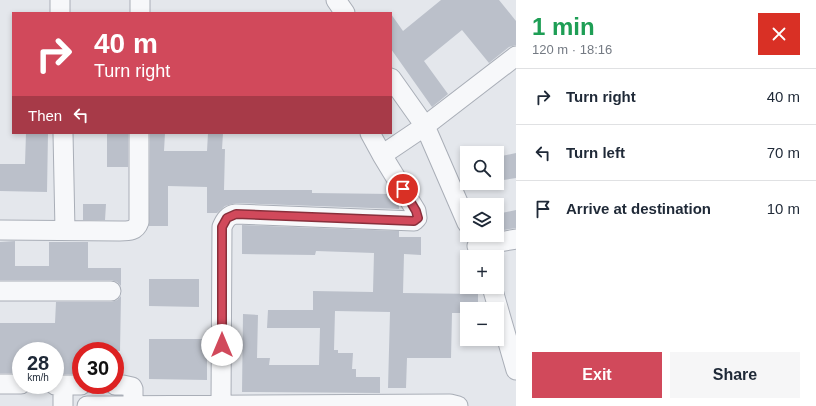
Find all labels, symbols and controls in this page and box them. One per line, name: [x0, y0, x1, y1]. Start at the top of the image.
text: 1 min: [532, 13, 595, 40]
button: close: [758, 13, 800, 55]
icon: right: [28, 28, 80, 80]
text: 40 m: [94, 28, 158, 59]
text: 120 m · 18:16: [532, 42, 612, 57]
text: Turn right: [94, 61, 170, 81]
icon: right: [532, 86, 554, 108]
text: Turn right: [566, 88, 636, 105]
text: 40 m: [767, 88, 800, 105]
icon: left: [70, 104, 92, 126]
text: Then: [28, 107, 62, 124]
icon: left: [532, 142, 554, 164]
text: Turn left: [566, 144, 625, 161]
text: 70 m: [767, 144, 800, 161]
map controls: [460, 146, 504, 346]
button: search: [460, 146, 504, 190]
pin: [386, 172, 420, 206]
icon: arrive: [392, 178, 414, 200]
button: layers: [460, 198, 504, 242]
icon: arrive: [532, 198, 554, 220]
text: Arrive at destination: [566, 200, 711, 217]
text: 10 m: [767, 200, 800, 217]
button: +: [460, 250, 504, 294]
button: −: [460, 302, 504, 346]
position arrow: [201, 324, 243, 366]
speed limit sign: 30: [72, 342, 124, 394]
text: 28: [27, 352, 49, 374]
button: Exit: [532, 352, 662, 398]
button: Share: [670, 352, 800, 398]
text: km/h: [27, 372, 49, 383]

